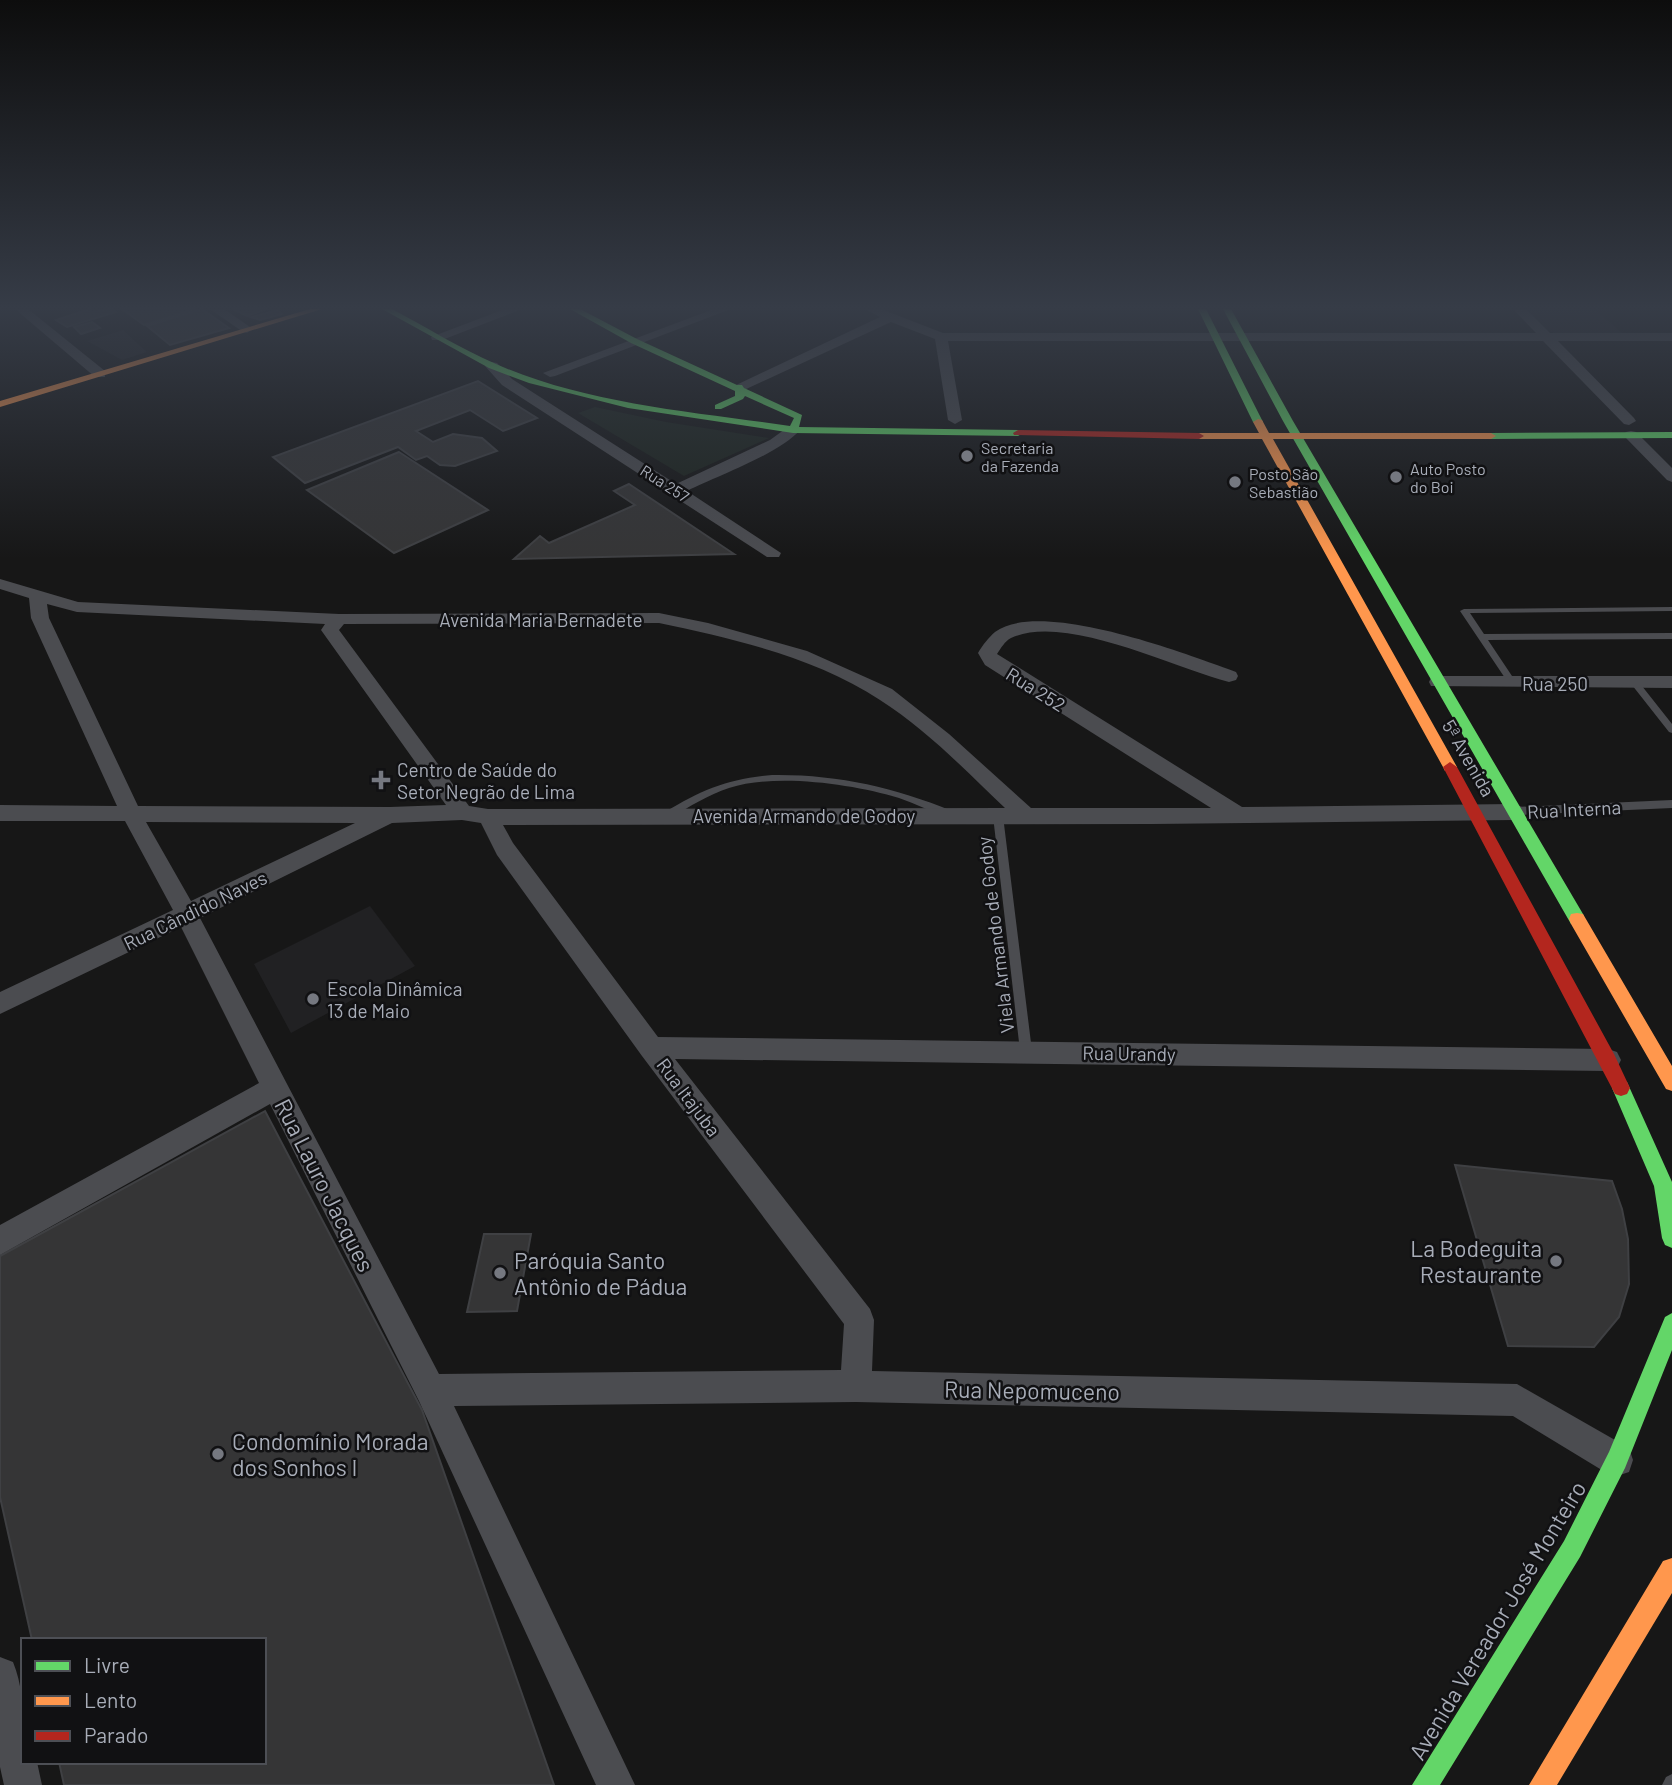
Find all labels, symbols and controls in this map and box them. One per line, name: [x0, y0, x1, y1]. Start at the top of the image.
place label: Secretaria da Fazenda: [981, 438, 1059, 475]
marker: Secretaria da Fazenda: [959, 448, 975, 464]
place label: Auto Posto do Boi: [1410, 459, 1486, 496]
street label: Rua 257: [637, 460, 693, 506]
place label: Posto São Sebastião: [1249, 464, 1318, 501]
marker: Auto Posto do Boi: [1388, 469, 1404, 485]
marker: Posto São Sebastião: [1227, 474, 1243, 490]
street label: Avenida Maria Bernadete: [439, 608, 643, 631]
street label: Rua 252: [1002, 662, 1070, 716]
street label: Rua 250: [1522, 672, 1588, 695]
street label: 5ª Avenida: [1438, 716, 1500, 800]
place label: Centro de Saúde do Setor Negrão de Lima: [397, 758, 575, 803]
marker: Centro de Saúde do Setor Negrão de Lima: [371, 770, 391, 790]
street label: Rua Interna: [1526, 795, 1622, 823]
street label: Avenida Armando de Godoy: [693, 804, 916, 827]
street label: Viela Armando de Godoy: [971, 835, 1018, 1035]
street label: Rua Cândido Naves: [120, 865, 270, 955]
place label: Escola Dinâmica 13 de Maio: [327, 977, 462, 1022]
marker: Escola Dinâmica 13 de Maio: [305, 991, 321, 1007]
street label: Rua Urandy: [1082, 1041, 1176, 1065]
street label: Rua Itajuba: [652, 1053, 726, 1141]
street label: Rua Lauro Jacques: [269, 1094, 381, 1276]
place label: La Bodeguita Restaurante: [1410, 1234, 1542, 1288]
place label: Paróquia Santo Antônio de Pádua: [514, 1246, 687, 1300]
marker: La Bodeguita Restaurante: [1548, 1253, 1564, 1269]
marker: Paróquia Santo Antônio de Pádua: [492, 1265, 508, 1281]
street label: Rua Nepomuceno: [944, 1374, 1120, 1406]
place label: Condomínio Morada dos Sonhos I: [232, 1427, 428, 1481]
marker: Condomínio Morada dos Sonhos I: [210, 1446, 226, 1462]
street label: Avenida Vereador José Monteiro: [1403, 1476, 1591, 1764]
legend: [21, 1638, 266, 1764]
text: Livre: [84, 1652, 130, 1677]
text: Lento: [84, 1687, 137, 1712]
text: Parado: [84, 1722, 148, 1747]

